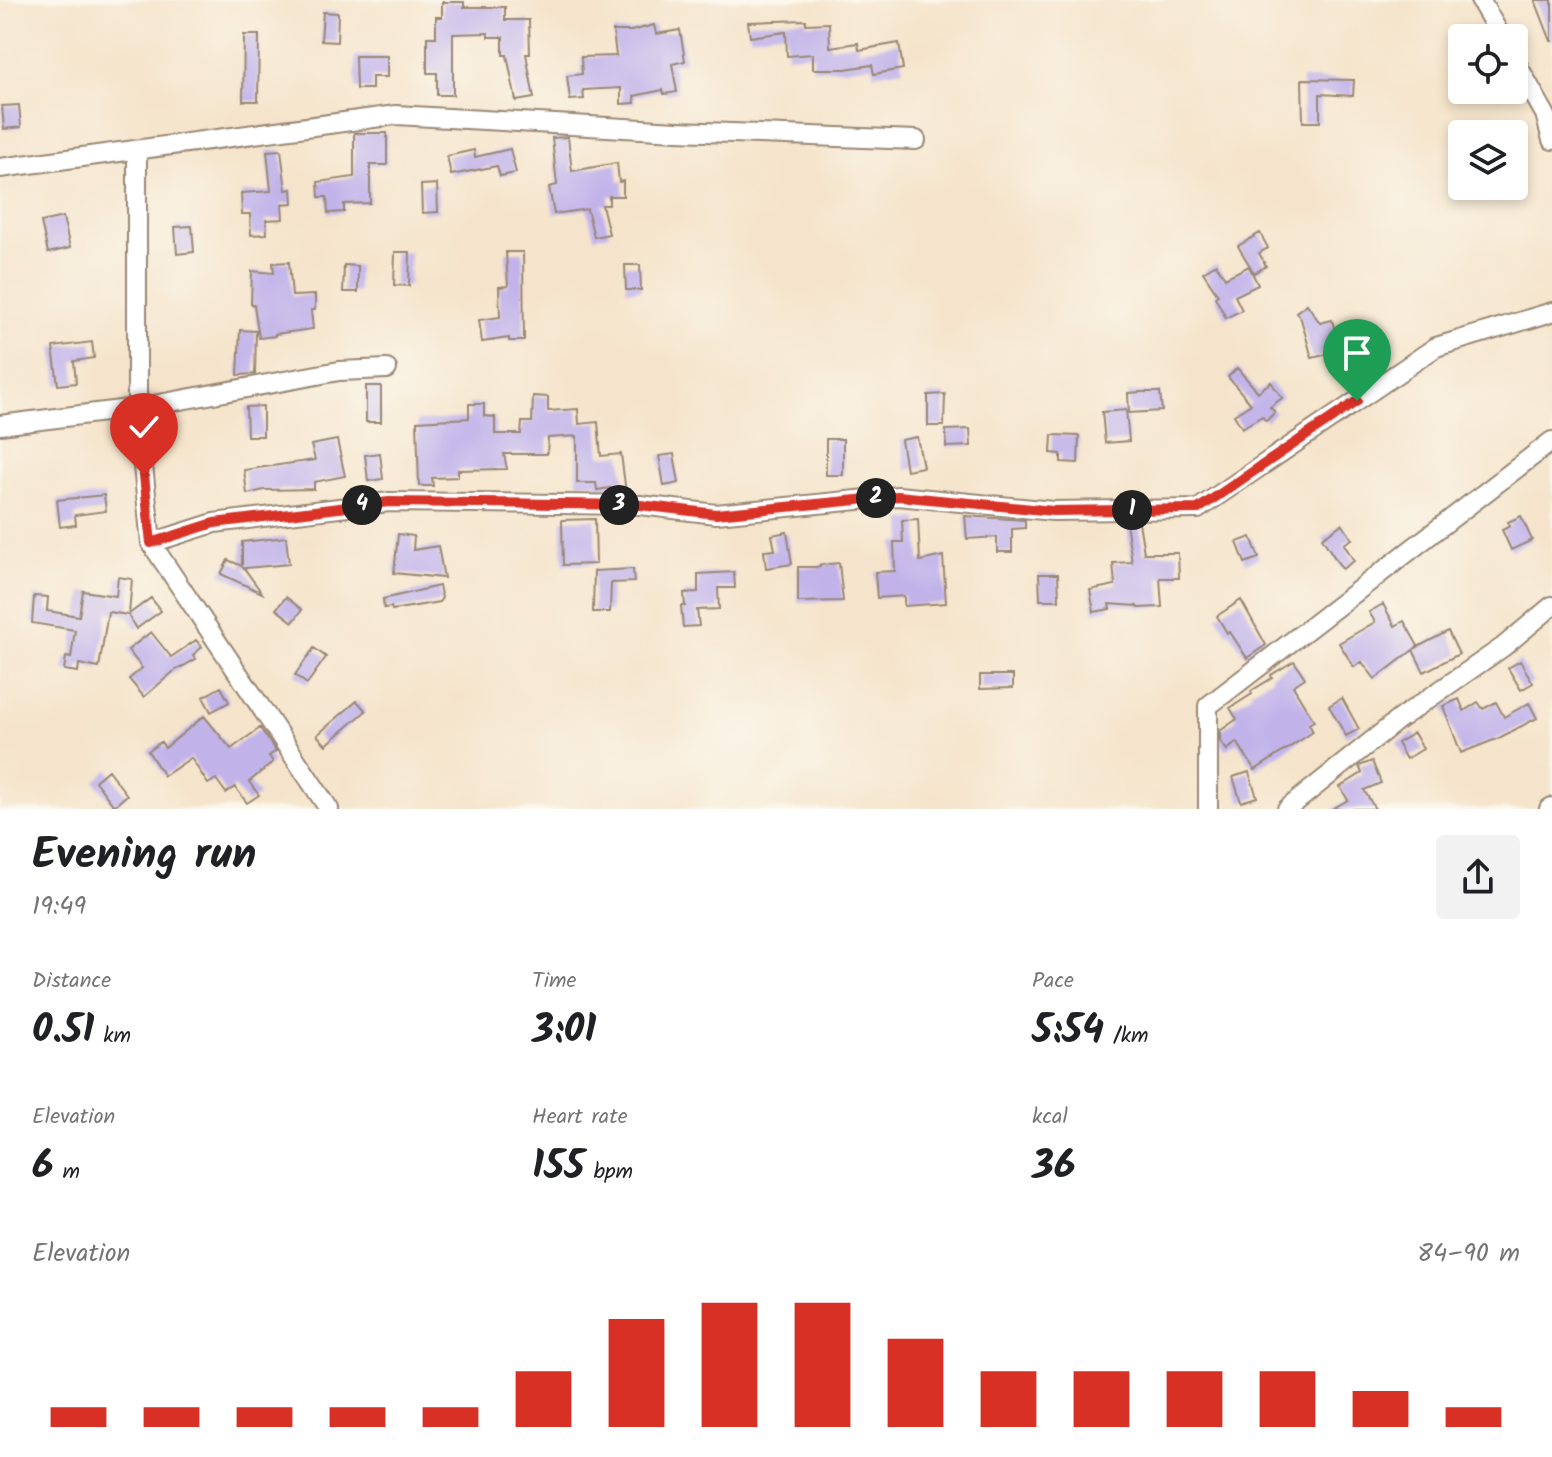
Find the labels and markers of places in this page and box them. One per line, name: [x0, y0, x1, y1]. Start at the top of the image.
pin: [1323, 319, 1391, 401]
pin: [110, 393, 178, 475]
pin: 2: [856, 478, 896, 518]
pin: 4: [342, 485, 382, 525]
pin: 3: [599, 485, 639, 525]
pin: 1: [1112, 490, 1152, 530]

